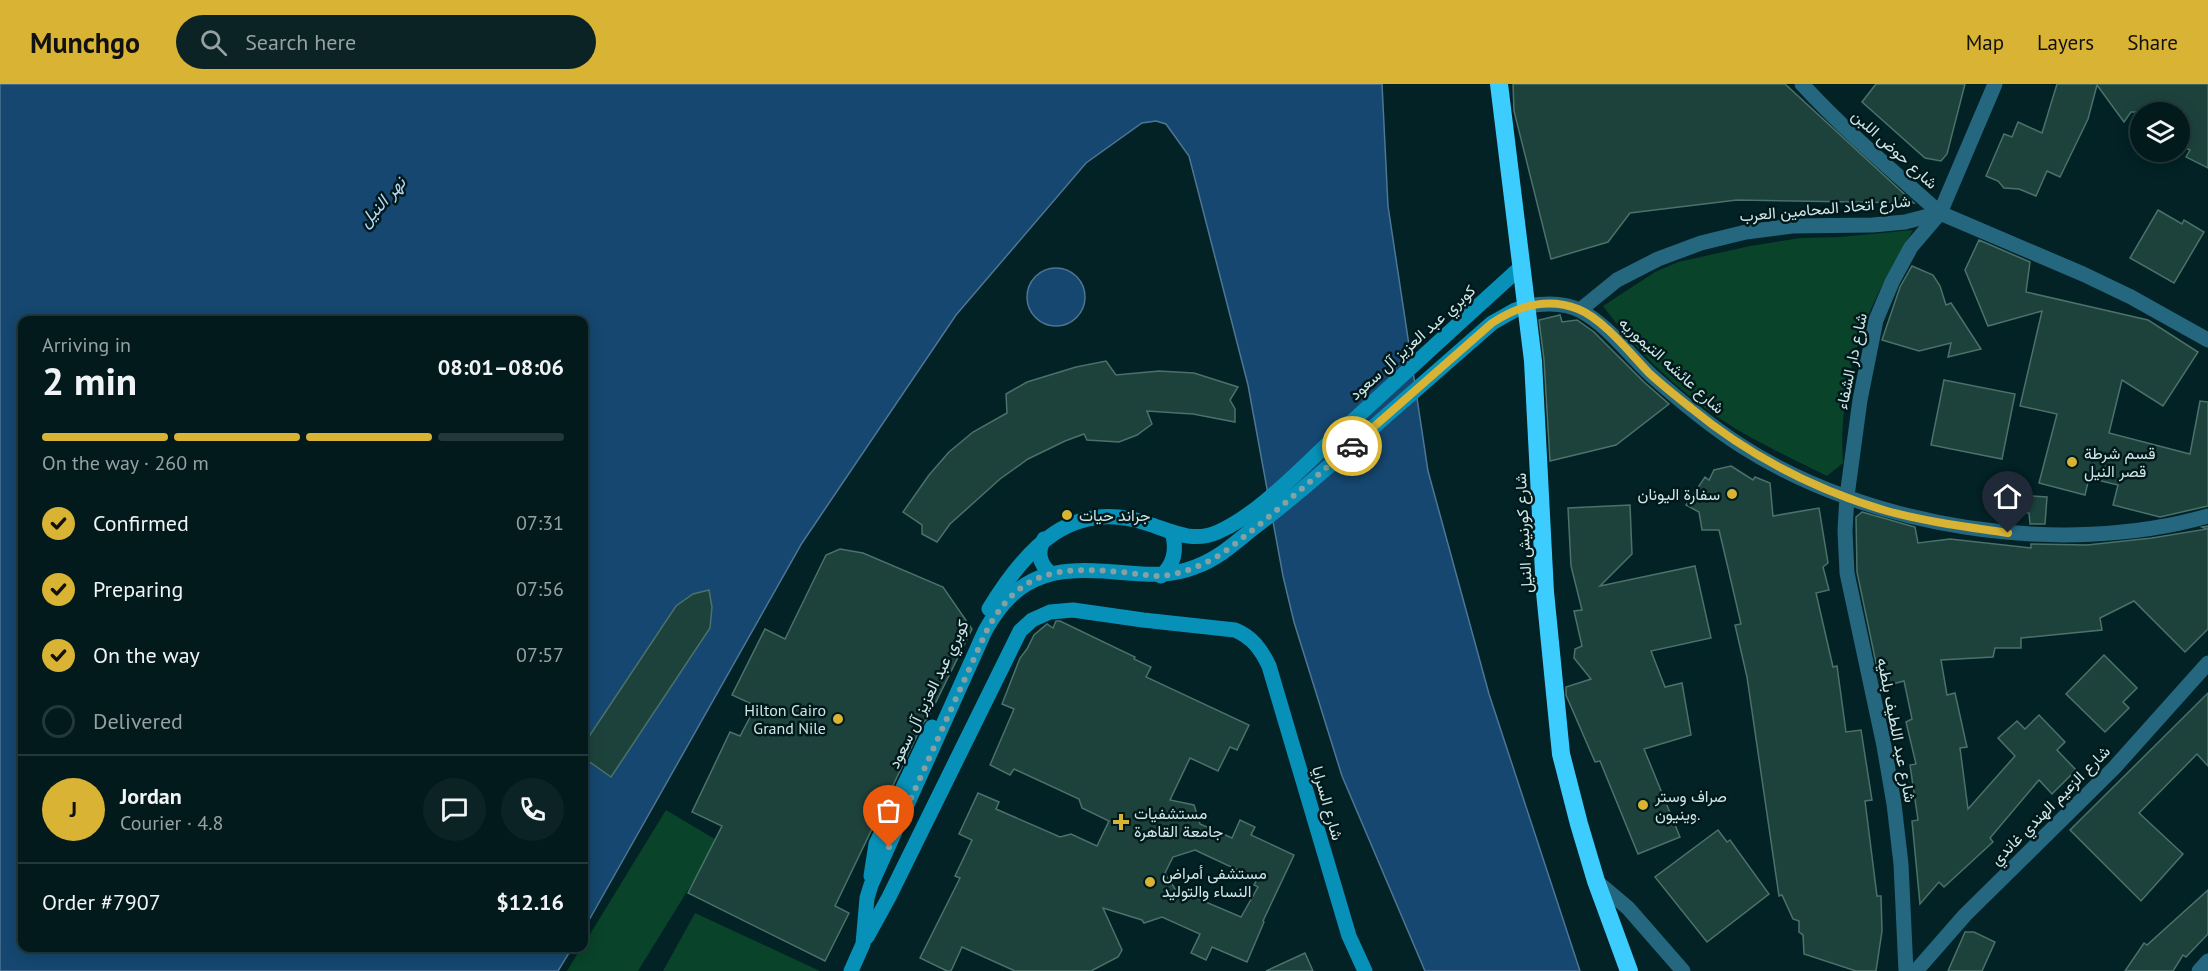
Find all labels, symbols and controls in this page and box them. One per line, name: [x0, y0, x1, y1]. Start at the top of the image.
search box: [176, 15, 596, 69]
text: Munchgo: [30, 24, 140, 61]
icon: search: [197, 26, 230, 59]
text: Search here: [245, 28, 356, 56]
text: Map: [1966, 29, 2004, 56]
text: Layers: [2037, 29, 2094, 56]
text: Share: [2127, 29, 2178, 56]
map controls: [2130, 102, 2190, 162]
button: layers: [2130, 102, 2190, 162]
street label: شارع حوض اللبن: [1846, 105, 1942, 194]
water label: نهر النيل: [353, 171, 411, 232]
street label: شارع اتحاد المحامين العرب: [1739, 191, 1912, 227]
street label: كوبري عبد العزيز آل سعود: [1345, 280, 1482, 407]
street label: شارع دار الشفاء: [1831, 311, 1873, 411]
street label: شارع عائشه التيموريه: [1614, 312, 1729, 419]
text: Arriving in: [42, 332, 131, 358]
text: 08:01–08:06: [438, 353, 564, 381]
text: 2 min: [42, 355, 137, 406]
courier: [1322, 416, 1382, 476]
icon: car: [1336, 430, 1369, 463]
place label: قسم شرطة قصر النيل: [2084, 443, 2156, 482]
text: On the way · 260 m: [42, 450, 209, 476]
marker: قسم شرطة قصر النيل: [2065, 455, 2079, 469]
pin: [1982, 471, 2033, 533]
street label: شارع كورنيش النيل: [1510, 472, 1538, 594]
icon: home: [1991, 480, 2024, 513]
place label: سفارة اليونان: [1638, 484, 1720, 505]
marker: سفارة اليونان: [1725, 487, 1739, 501]
place label: جراند حيات: [1079, 505, 1151, 526]
icon: check: [42, 507, 75, 540]
marker: جراند حيات: [1060, 508, 1074, 522]
text: Confirmed: [93, 509, 189, 537]
text: 07:31: [516, 510, 564, 536]
icon: check: [42, 573, 75, 606]
text: Preparing: [93, 575, 183, 603]
text: 07:56: [516, 576, 564, 602]
street label: كوبري عبد العزيز آل سعود: [883, 616, 976, 773]
icon: check: [42, 639, 75, 672]
text: On the way: [93, 641, 200, 669]
text: 07:57: [516, 642, 564, 668]
street label: شارع عبد اللطيف بلطيه: [1871, 656, 1921, 804]
place label: Hilton Cairo Grand Nile: [744, 700, 826, 738]
text: Delivered: [93, 707, 183, 735]
marker: Hilton Cairo Grand Nile: [831, 712, 845, 726]
street label: شارع الزعيم الهندي غاندي: [1986, 741, 2117, 872]
street label: شارع السرايا: [1306, 764, 1348, 843]
button: chat: [423, 778, 486, 841]
button: phone: [501, 778, 564, 841]
text: Jordan: [120, 782, 182, 810]
pin: [863, 785, 914, 847]
place label: صراف وستر وينيون.: [1654, 786, 1727, 825]
icon: bag: [872, 794, 905, 827]
text: J: [70, 795, 77, 823]
marker: صراف وستر وينيون.: [1636, 798, 1650, 812]
place label: مستشفيات جامعة القاهرة: [1134, 803, 1223, 842]
text: Courier · 4.8: [120, 810, 223, 836]
marker: مستشفيات جامعة القاهرة: [1112, 813, 1130, 831]
place label: مستشفى أمراض النساء والتوليد: [1162, 863, 1267, 902]
marker: مستشفى أمراض النساء والتوليد: [1143, 875, 1157, 889]
text: Order #7907: [42, 888, 161, 916]
text: $12.16: [496, 888, 564, 916]

